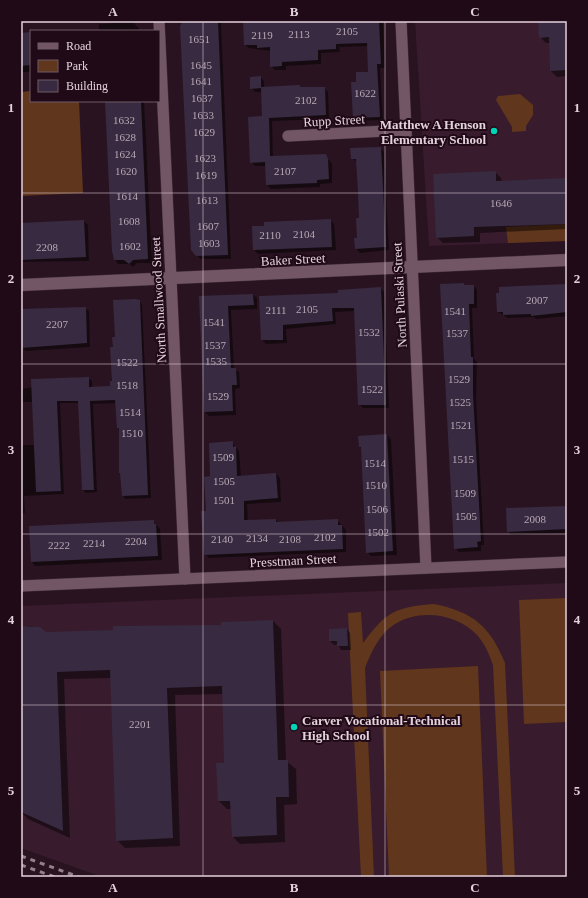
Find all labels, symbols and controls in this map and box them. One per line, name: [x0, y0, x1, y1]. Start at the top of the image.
text: A: [108, 4, 118, 19]
text: B: [290, 4, 299, 19]
text: C: [470, 4, 480, 19]
house number: 2105: [336, 25, 359, 37]
house number: 2113: [288, 28, 310, 40]
house number: 2119: [251, 29, 273, 41]
legend: [30, 30, 160, 102]
house number: 1651: [188, 33, 210, 45]
text: Road: [66, 39, 91, 53]
text: Park: [66, 59, 88, 73]
house number: 1645: [190, 59, 213, 71]
house number: 1641: [190, 75, 212, 87]
text: Building: [66, 79, 108, 93]
house number: 1622: [354, 87, 376, 99]
house number: 1637: [191, 92, 214, 104]
house number: 2102: [295, 94, 317, 106]
text: 1: [8, 100, 14, 115]
text: 1: [574, 100, 580, 115]
house number: 1633: [192, 109, 215, 121]
street label: Rupp Street: [303, 111, 366, 130]
house number: 1632: [113, 114, 135, 126]
place label: Matthew A Henson Elementary School: [380, 117, 487, 147]
house number: 1629: [193, 126, 216, 138]
marker: Matthew A Henson Elementary School: [489, 126, 499, 136]
house number: 1628: [114, 131, 137, 143]
house number: 1624: [114, 148, 137, 160]
house number: 1623: [194, 152, 217, 164]
house number: 1620: [115, 165, 138, 177]
house number: 2107: [274, 165, 297, 177]
house number: 1619: [195, 169, 218, 181]
house number: 1614: [116, 190, 139, 202]
house number: 1613: [196, 194, 219, 206]
house number: 1646: [490, 197, 513, 209]
house number: 1608: [118, 215, 141, 227]
house number: 1607: [197, 220, 220, 232]
house number: 2104: [293, 228, 316, 240]
house number: 2110: [259, 229, 281, 241]
street label: North Smallwood Street: [148, 236, 169, 363]
house number: 1603: [198, 237, 221, 249]
house number: 1602: [119, 240, 141, 252]
house number: 2208: [36, 241, 59, 253]
street label: North Pulaski Street: [389, 242, 410, 348]
street label: Baker Street: [260, 250, 326, 269]
text: 2: [8, 271, 14, 286]
text: 2: [574, 271, 580, 286]
house number: 2007: [526, 294, 549, 306]
house number: 2105: [296, 303, 319, 315]
house number: 2111: [265, 304, 287, 316]
house number: 1541: [444, 305, 466, 317]
house number: 1541: [203, 316, 225, 328]
house number: 2207: [46, 318, 69, 330]
house number: 1532: [358, 326, 380, 338]
house number: 1537: [446, 327, 469, 339]
house number: 1537: [204, 339, 227, 351]
house number: 1535: [205, 355, 228, 367]
house number: 1522: [116, 356, 138, 368]
house number: 1529: [448, 373, 471, 385]
house number: 1518: [116, 379, 139, 391]
house number: 1522: [361, 383, 383, 395]
house number: 1529: [207, 390, 230, 402]
house number: 1525: [449, 396, 472, 408]
house number: 1514: [119, 406, 142, 418]
house number: 1521: [450, 419, 472, 431]
house number: 1510: [121, 427, 144, 439]
text: 3: [8, 442, 15, 457]
text: 3: [574, 442, 581, 457]
house number: 1509: [212, 451, 235, 463]
house number: 1515: [452, 453, 475, 465]
house number: 1514: [364, 457, 387, 469]
house number: 1505: [213, 475, 236, 487]
house number: 1510: [365, 479, 388, 491]
house number: 1509: [454, 487, 477, 499]
house number: 1501: [213, 494, 235, 506]
house number: 1506: [366, 503, 389, 515]
house number: 1505: [455, 510, 478, 522]
house number: 2008: [524, 513, 547, 525]
house number: 1502: [367, 526, 389, 538]
house number: 2102: [314, 531, 336, 543]
house number: 2134: [246, 532, 269, 544]
house number: 2140: [211, 533, 234, 545]
house number: 2108: [279, 533, 302, 545]
house number: 2204: [125, 535, 148, 547]
house number: 2214: [83, 537, 106, 549]
house number: 2222: [48, 539, 70, 551]
street label: Presstman Street: [249, 551, 337, 570]
text: 4: [8, 612, 15, 627]
text: 4: [574, 612, 581, 627]
place label: Carver Vocational-Technical High School: [302, 713, 461, 743]
house number: 2201: [129, 718, 151, 730]
marker: Carver Vocational-Technical High School: [289, 722, 299, 732]
text: 5: [8, 783, 15, 798]
text: 5: [574, 783, 581, 798]
text: A: [108, 880, 118, 895]
text: B: [290, 880, 299, 895]
text: C: [470, 880, 480, 895]

